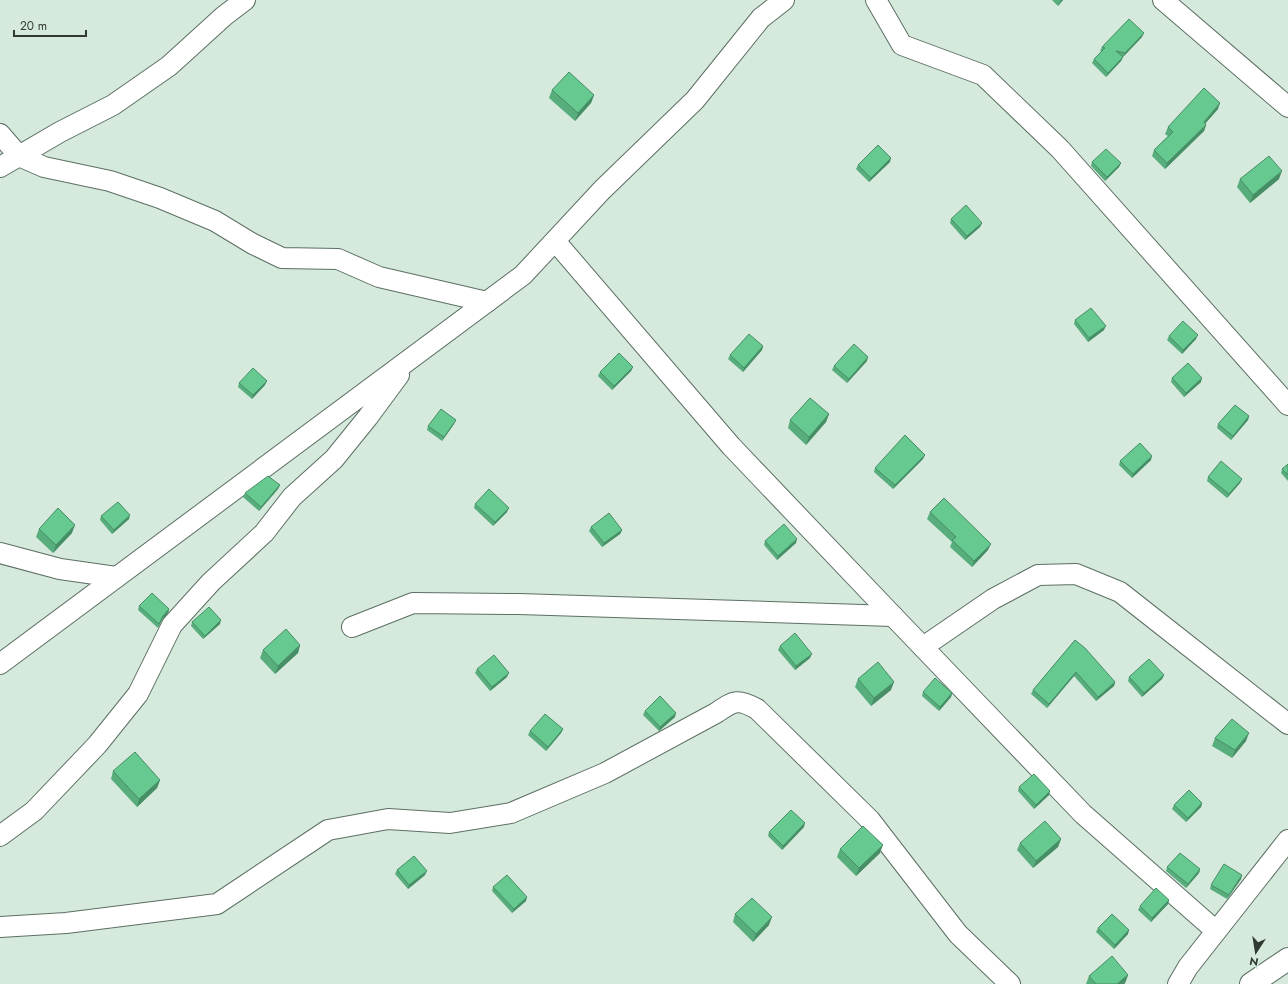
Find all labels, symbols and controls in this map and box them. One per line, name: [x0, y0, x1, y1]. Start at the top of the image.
scale bar: [14, 12, 86, 38]
text: 20 m: [20, 17, 47, 35]
north arrow: [1236, 932, 1276, 972]
text: N: [1248, 953, 1260, 971]

